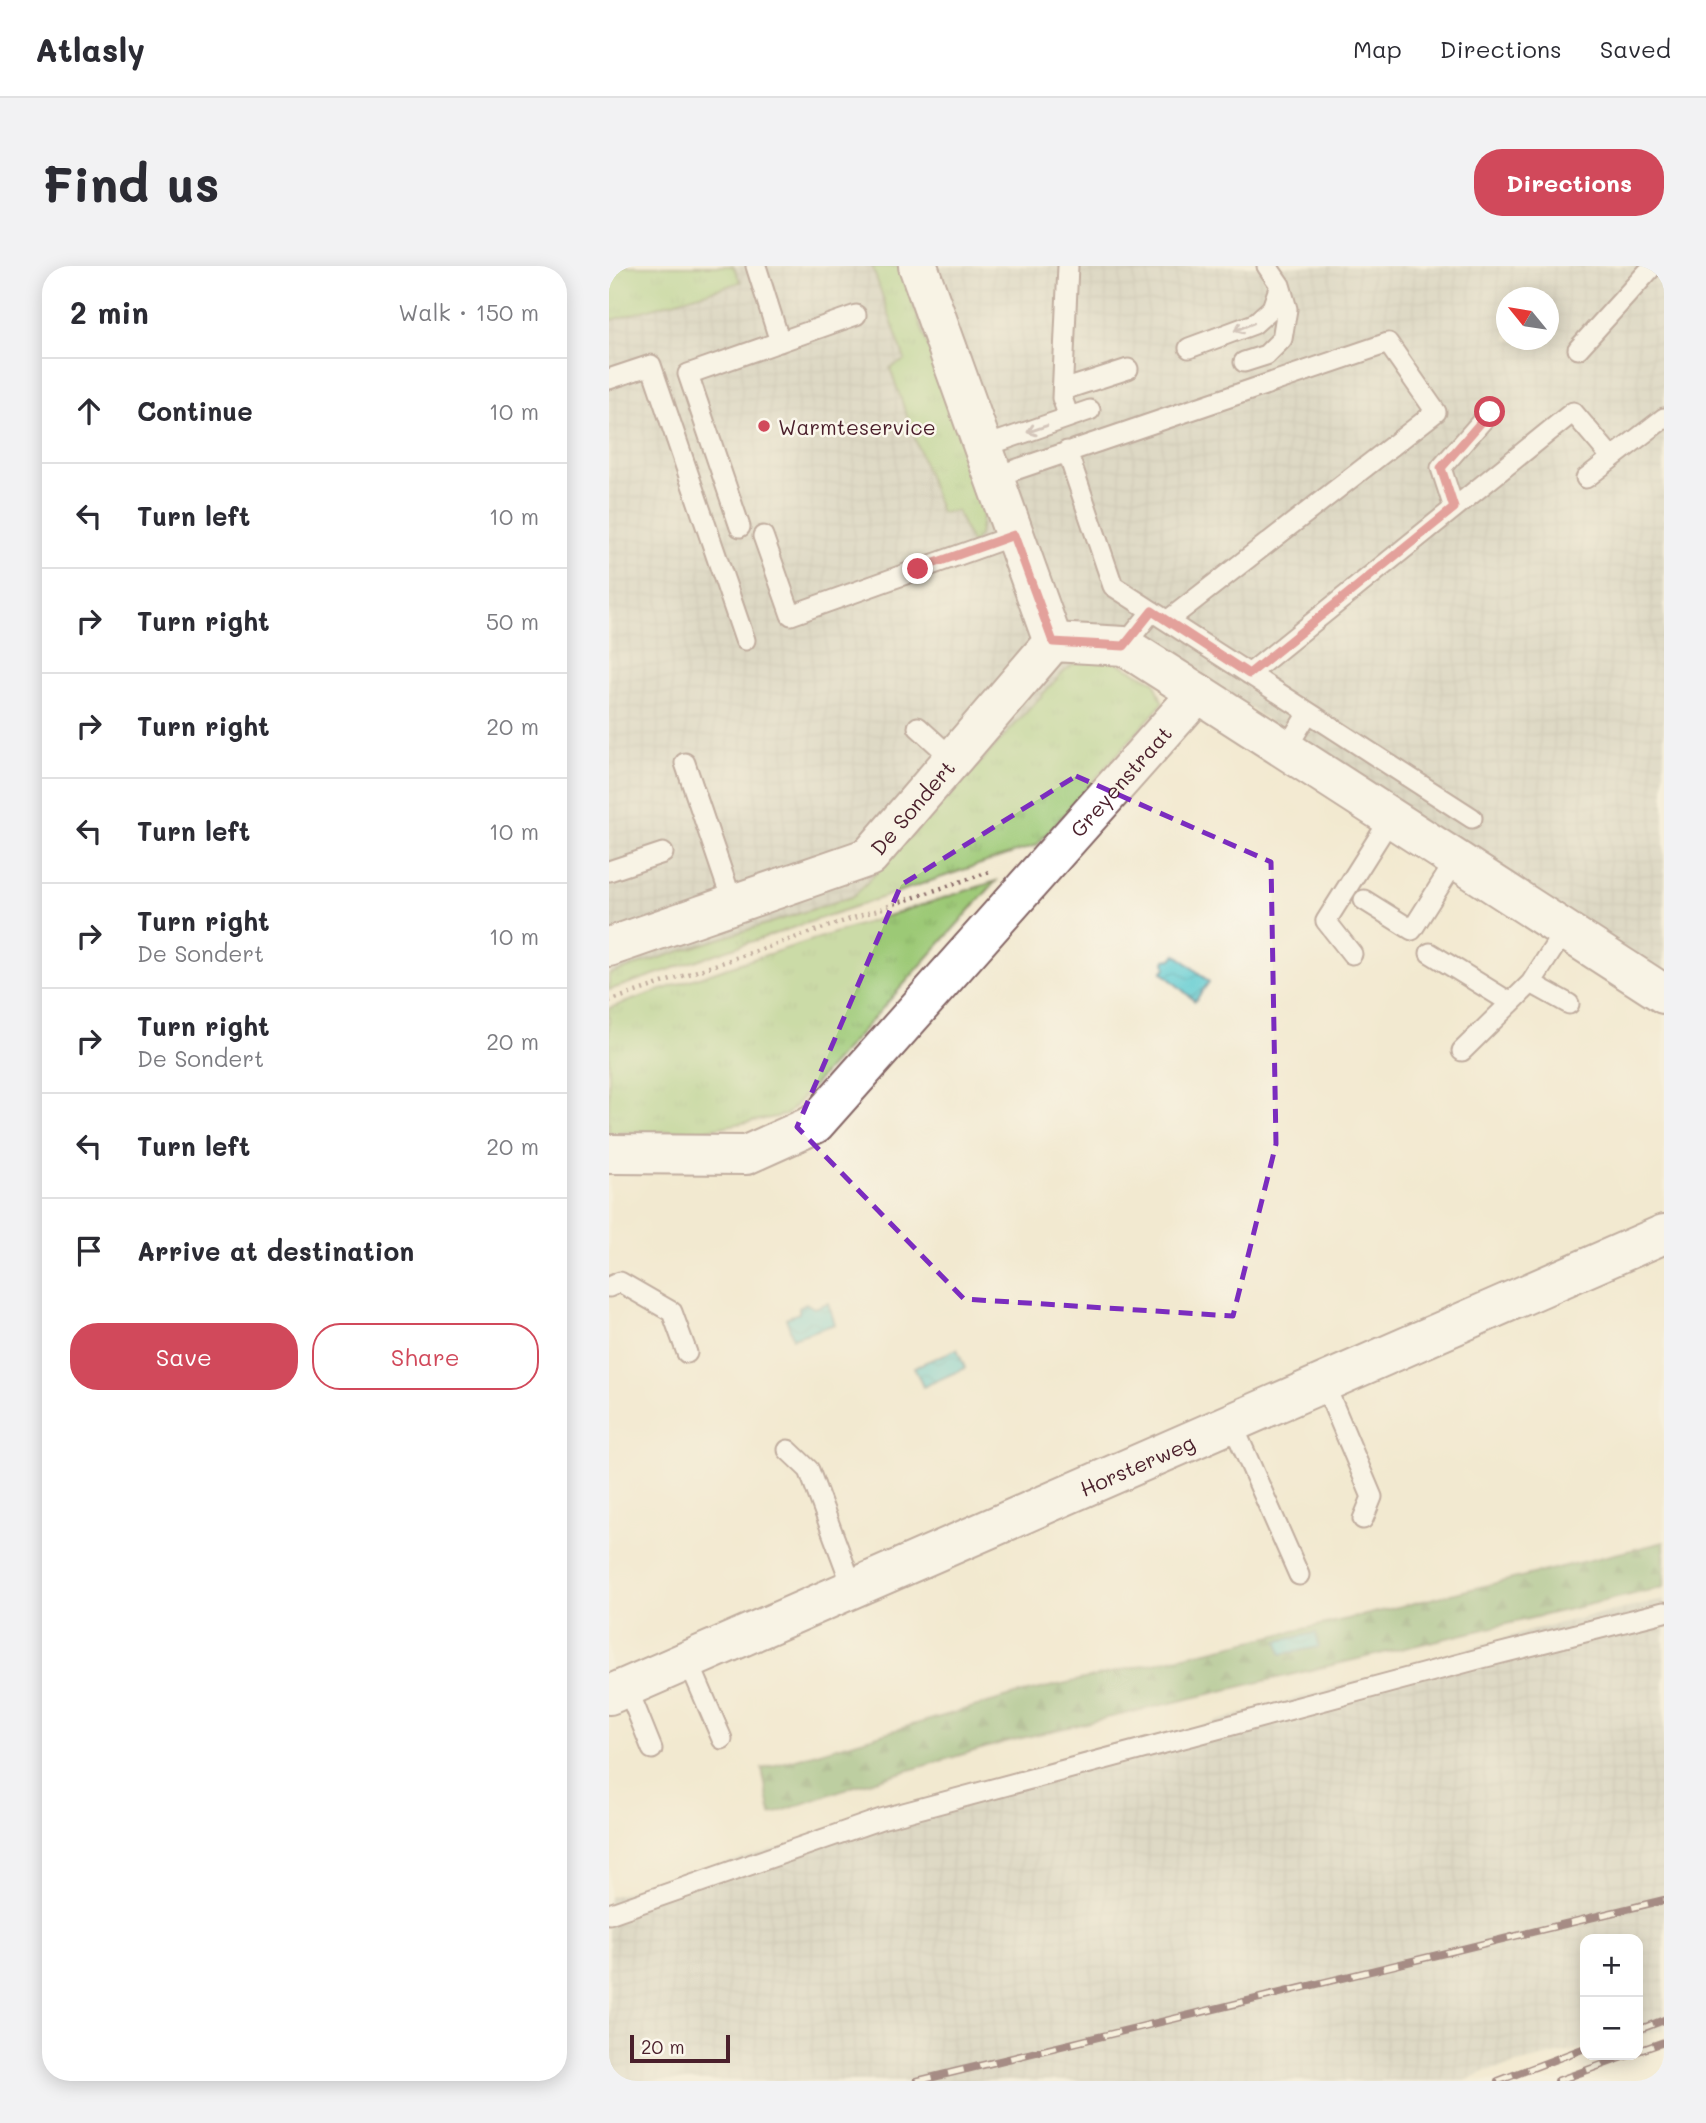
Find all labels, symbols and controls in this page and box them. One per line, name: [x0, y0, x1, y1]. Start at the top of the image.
text: Atlasly: [35, 27, 145, 70]
text: Map: [1353, 33, 1402, 64]
text: Directions: [1440, 33, 1562, 64]
text: Saved: [1600, 33, 1671, 64]
button: Directions: [1474, 149, 1664, 216]
text: Find us: [42, 151, 220, 214]
north arrow: [1496, 287, 1559, 350]
text: 2 min: [70, 292, 149, 332]
text: Walk · 150 m: [398, 297, 539, 327]
one-way arrow: [1234, 322, 1255, 335]
icon: ahead: [70, 392, 108, 430]
text: Continue: [137, 394, 253, 428]
text: 10 m: [489, 396, 539, 426]
route start: [1474, 396, 1505, 427]
place label: Warmteservice: [778, 413, 936, 440]
marker: Warmteservice: [756, 418, 772, 434]
one-way arrow: [1026, 424, 1048, 436]
icon: left: [70, 497, 108, 535]
text: Turn left: [137, 499, 250, 533]
text: 10 m: [489, 501, 539, 531]
route end: [902, 553, 933, 584]
icon: right: [70, 602, 108, 640]
text: Turn right: [137, 604, 270, 638]
text: 50 m: [486, 606, 539, 636]
icon: right: [70, 707, 108, 745]
text: Turn right: [137, 709, 270, 743]
text: 20 m: [486, 711, 539, 741]
street label: Greyenstraat: [1063, 719, 1177, 842]
street label: De Sondert: [864, 754, 960, 860]
icon: left: [70, 812, 108, 850]
text: Turn left: [137, 814, 250, 848]
text: 10 m: [489, 816, 539, 846]
text: Turn right: [137, 904, 270, 938]
icon: right: [70, 917, 108, 955]
text: 10 m: [489, 921, 539, 951]
text: De Sondert: [137, 938, 264, 968]
text: Turn right: [137, 1009, 270, 1043]
icon: right: [70, 1022, 108, 1060]
text: 20 m: [486, 1026, 539, 1056]
text: De Sondert: [137, 1043, 264, 1073]
icon: left: [70, 1127, 108, 1165]
text: Turn left: [137, 1129, 250, 1163]
text: 20 m: [486, 1131, 539, 1161]
icon: arrive: [70, 1232, 108, 1270]
text: Arrive at destination: [137, 1234, 414, 1268]
button: Save: [70, 1323, 298, 1390]
button: Share: [312, 1323, 539, 1390]
street label: Horsterweg: [1075, 1427, 1198, 1501]
map controls: [1580, 1934, 1643, 2060]
button: +: [1580, 1934, 1643, 1997]
button: −: [1580, 1997, 1643, 2060]
scale bar: [630, 2032, 730, 2064]
text: 20 m: [641, 2034, 685, 2059]

